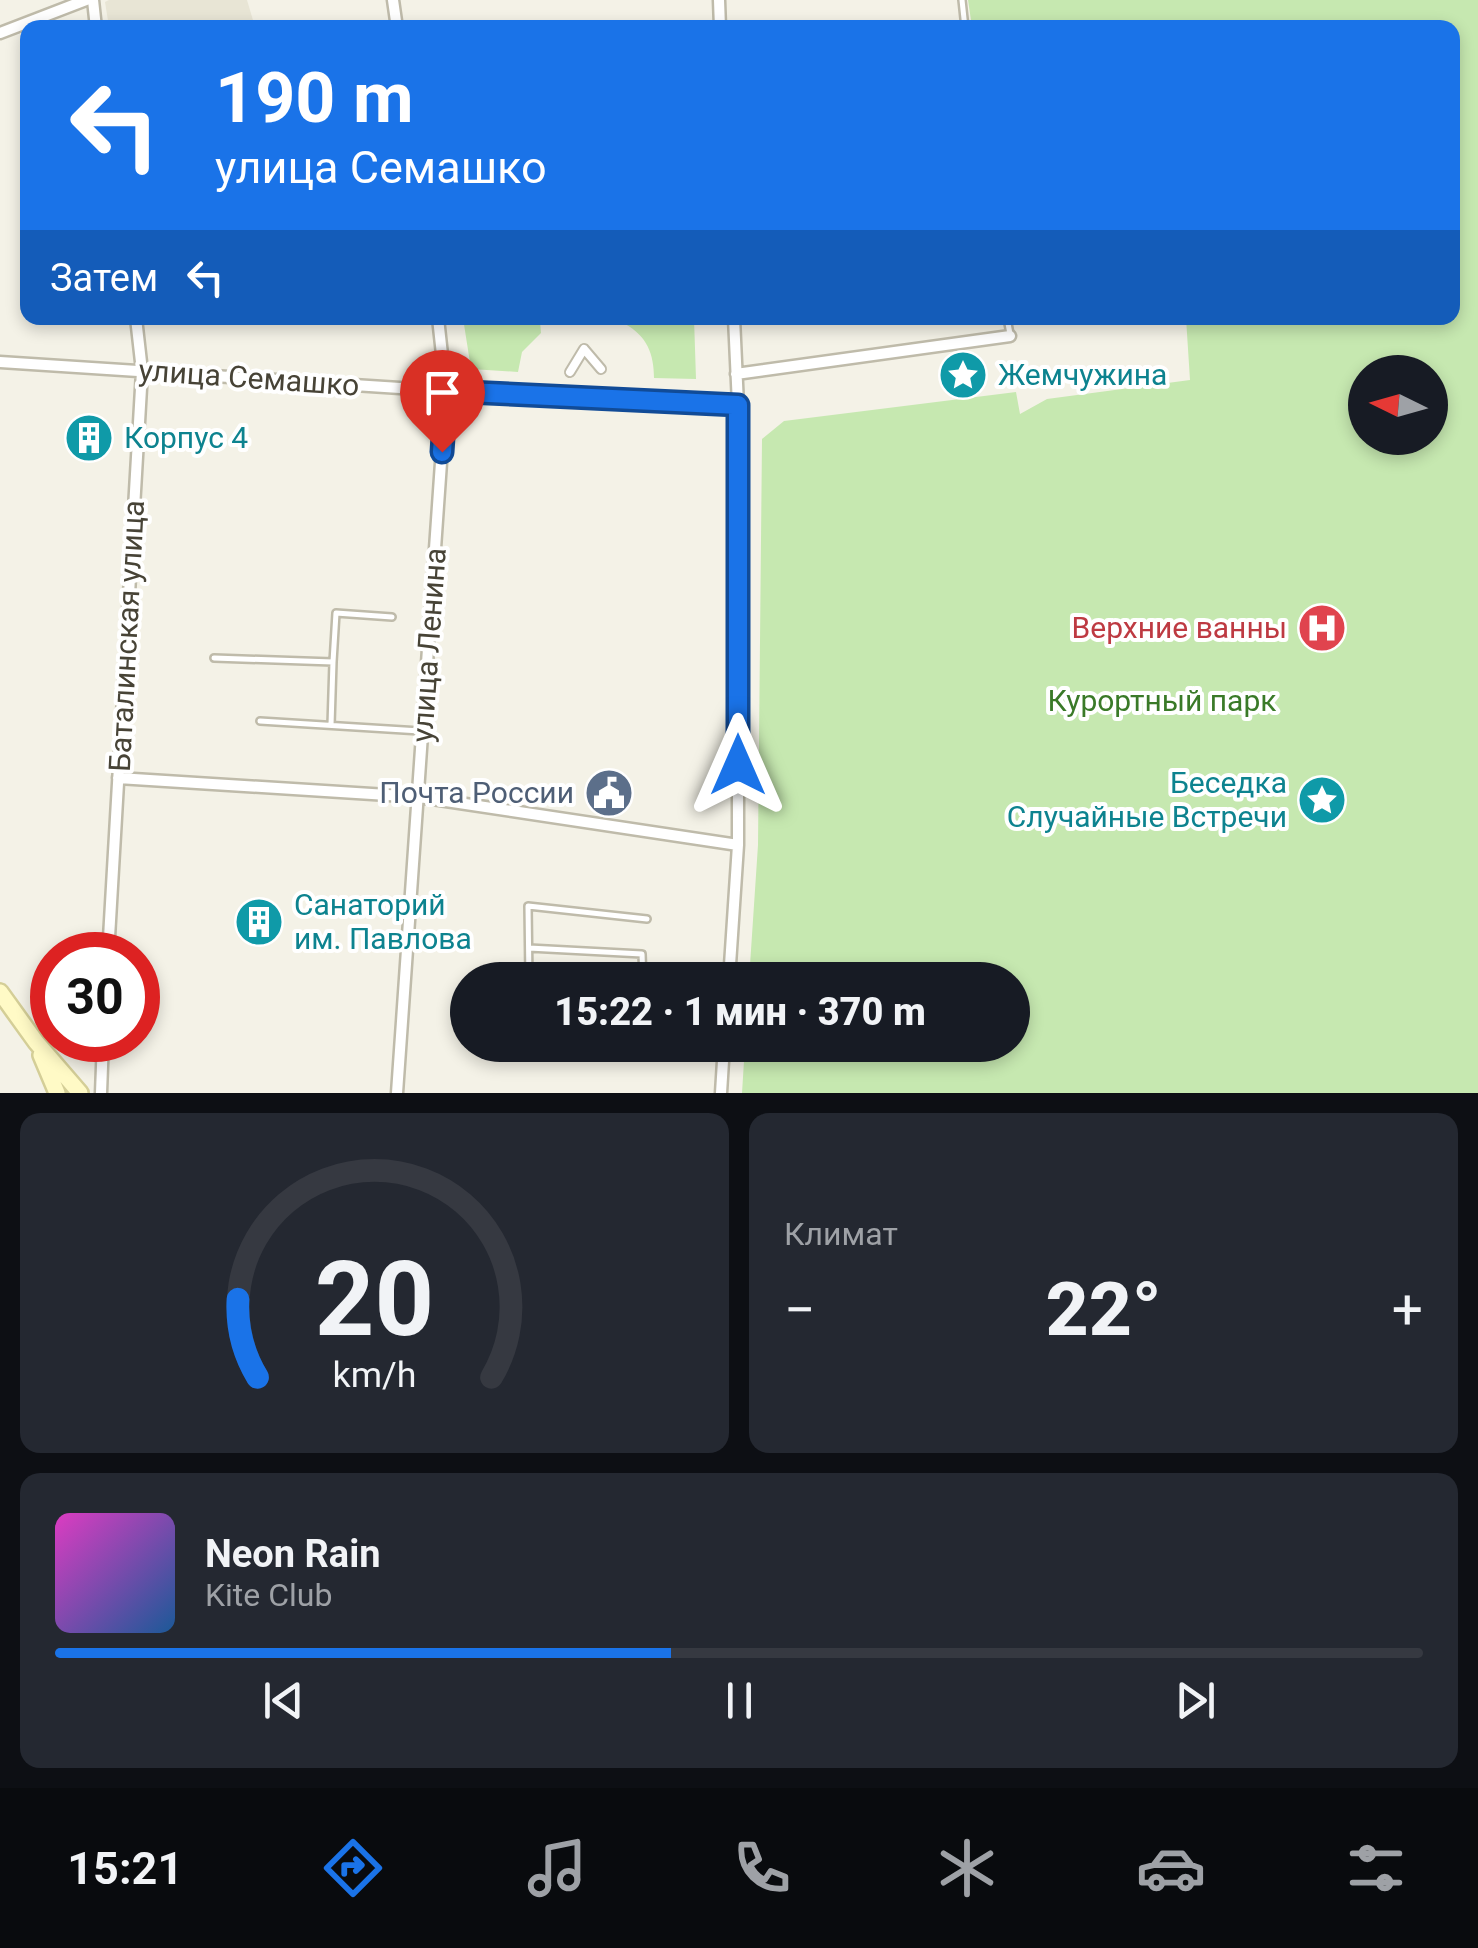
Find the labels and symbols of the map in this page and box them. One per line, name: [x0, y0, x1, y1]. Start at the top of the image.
place icon: Жемчужина: [937, 349, 989, 401]
pin: [400, 350, 485, 453]
street label: улица Семашко: [138, 352, 361, 403]
north arrow: [1348, 355, 1448, 455]
place label: Жемчужина: [998, 357, 1167, 392]
building icon: Корпус 4: [63, 412, 115, 464]
place label: Корпус 4: [124, 420, 248, 455]
street label: Баталинская улица: [102, 499, 151, 773]
street label: улица Ленина: [404, 546, 453, 744]
hospital icon: Верхние ванны: [1296, 602, 1348, 654]
place label: Верхние ванны: [1072, 610, 1287, 645]
park label: Курортный парк: [1048, 683, 1276, 718]
position arrow: [686, 713, 790, 817]
place label: Беседка Случайные Встречи: [1007, 765, 1287, 834]
public building icon: Почта России: [583, 767, 635, 819]
place icon: Беседка Случайные Встречи: [1296, 774, 1348, 826]
place label: Почта России: [379, 775, 574, 810]
place label: Санаторий им. Павлова: [294, 887, 472, 956]
building icon: Санаторий им. Павлова: [233, 896, 285, 948]
speed limit sign: 30: [30, 932, 160, 1062]

